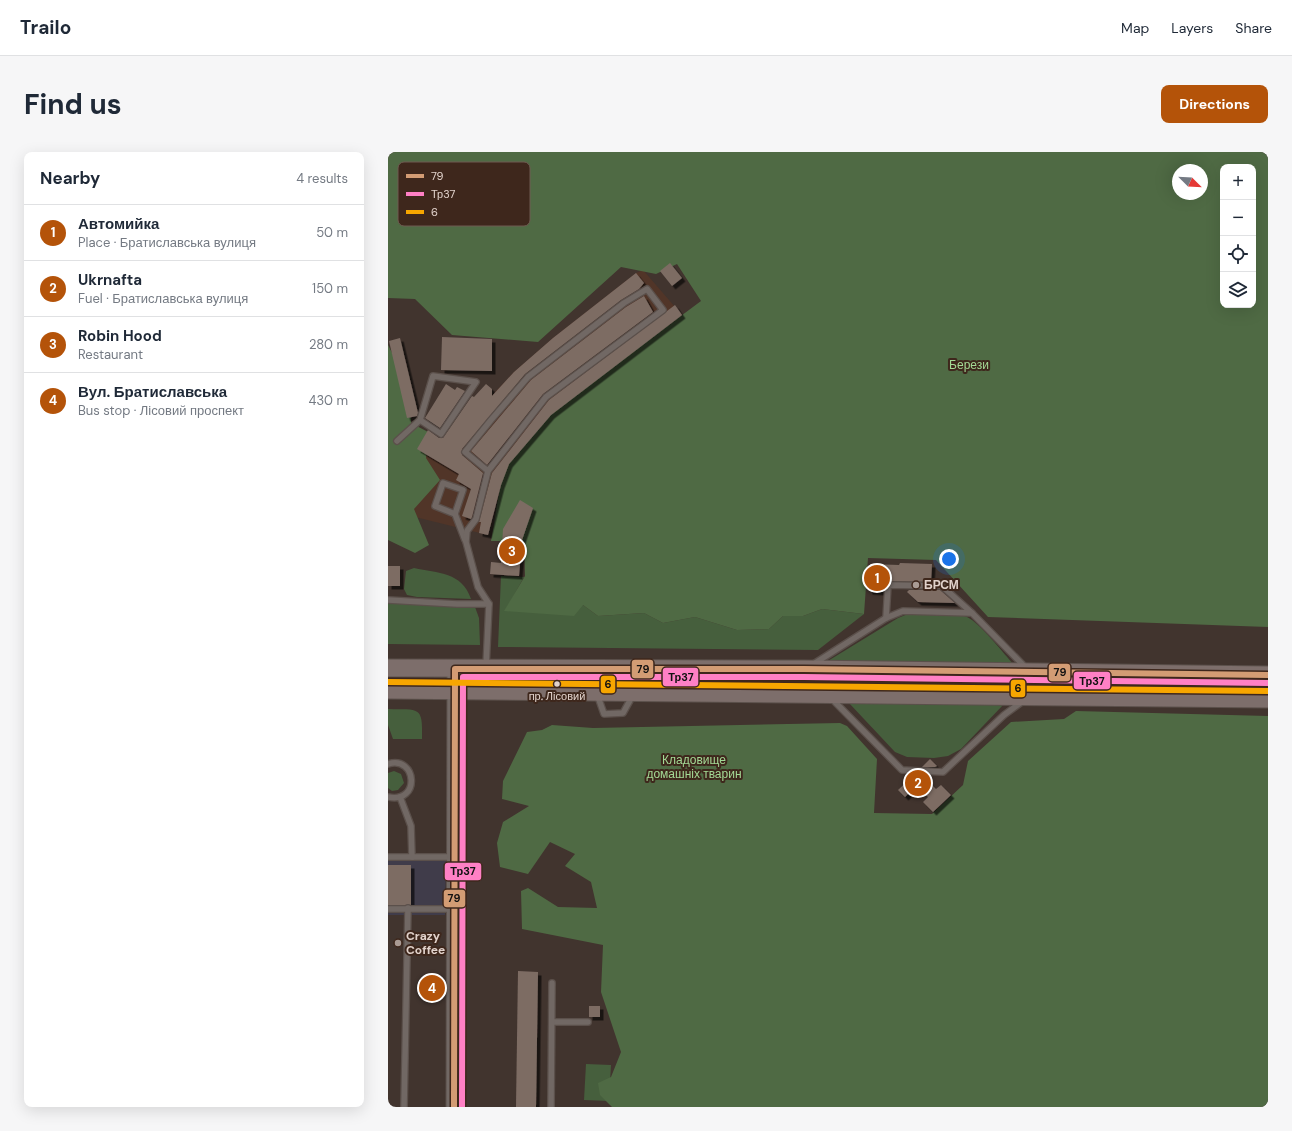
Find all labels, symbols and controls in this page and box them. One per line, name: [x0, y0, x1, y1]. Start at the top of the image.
text: Trailo: [20, 15, 71, 40]
text: Map: [1121, 19, 1149, 37]
text: Layers: [1171, 19, 1213, 37]
text: Share: [1235, 19, 1272, 37]
button: Directions: [1161, 85, 1268, 123]
text: Find us: [24, 86, 122, 123]
legend: [398, 162, 530, 226]
north arrow: [1172, 164, 1208, 200]
map controls: [1220, 164, 1256, 308]
button: +: [1220, 164, 1256, 200]
text: Nearby: [40, 167, 100, 189]
text: 79: [431, 169, 444, 183]
text: 4 results: [296, 170, 348, 187]
text: Тр37: [431, 187, 456, 201]
button: −: [1220, 200, 1256, 236]
text: 6: [431, 205, 438, 219]
text: Автомийка: [78, 214, 159, 234]
text: 1: [51, 224, 55, 241]
text: 50 m: [316, 224, 348, 241]
text: Place · Братиславська вулиця: [78, 234, 256, 251]
button: locate: [1220, 236, 1256, 272]
text: Ukrnafta: [78, 270, 142, 290]
button: layers: [1220, 272, 1256, 308]
text: 2: [49, 280, 57, 297]
text: 150 m: [312, 280, 348, 297]
text: Fuel · Братиславська вулиця: [78, 290, 248, 307]
text: Robin Hood: [78, 326, 162, 346]
text: 3: [49, 336, 57, 353]
text: 280 m: [309, 336, 348, 353]
text: Restaurant: [78, 346, 143, 363]
park label: Берези: [949, 357, 989, 373]
text: Вул. Братиславська: [78, 382, 227, 402]
text: 4: [49, 392, 57, 409]
text: 430 m: [308, 392, 348, 409]
text: Bus stop · Лісовий проспект: [78, 402, 244, 419]
pin: 3: [499, 536, 525, 566]
your location: [939, 549, 959, 569]
pin: 1: [864, 563, 890, 593]
place label: БРСМ: [924, 577, 959, 593]
marker: БРСМ: [911, 580, 921, 590]
line badge: 79: [631, 659, 654, 679]
text: 79: [637, 662, 649, 676]
line badge: 79: [1048, 663, 1071, 682]
text: 79: [1054, 665, 1066, 679]
line badge: Тр37: [662, 667, 699, 687]
text: Тр37: [668, 670, 694, 684]
line badge: Тр37: [1073, 671, 1111, 690]
text: Тр37: [1079, 674, 1105, 688]
line badge: 6: [600, 675, 616, 694]
text: 6: [605, 677, 612, 691]
marker: пр. Лісовий: [552, 679, 562, 689]
line badge: 6: [1010, 679, 1026, 698]
text: 6: [1015, 681, 1022, 695]
place label: пр. Лісовий: [529, 689, 585, 703]
park label: Кладовище домашніх тварин: [646, 752, 742, 782]
pin: 2: [905, 768, 931, 798]
line badge: Тр37: [444, 862, 482, 881]
text: Тр37: [450, 864, 476, 878]
line badge: 79: [443, 889, 466, 908]
text: 79: [448, 891, 460, 905]
place label: Crazy Coffee: [406, 928, 445, 958]
marker: Crazy Coffee: [393, 938, 403, 948]
pin: 4: [419, 973, 445, 1003]

